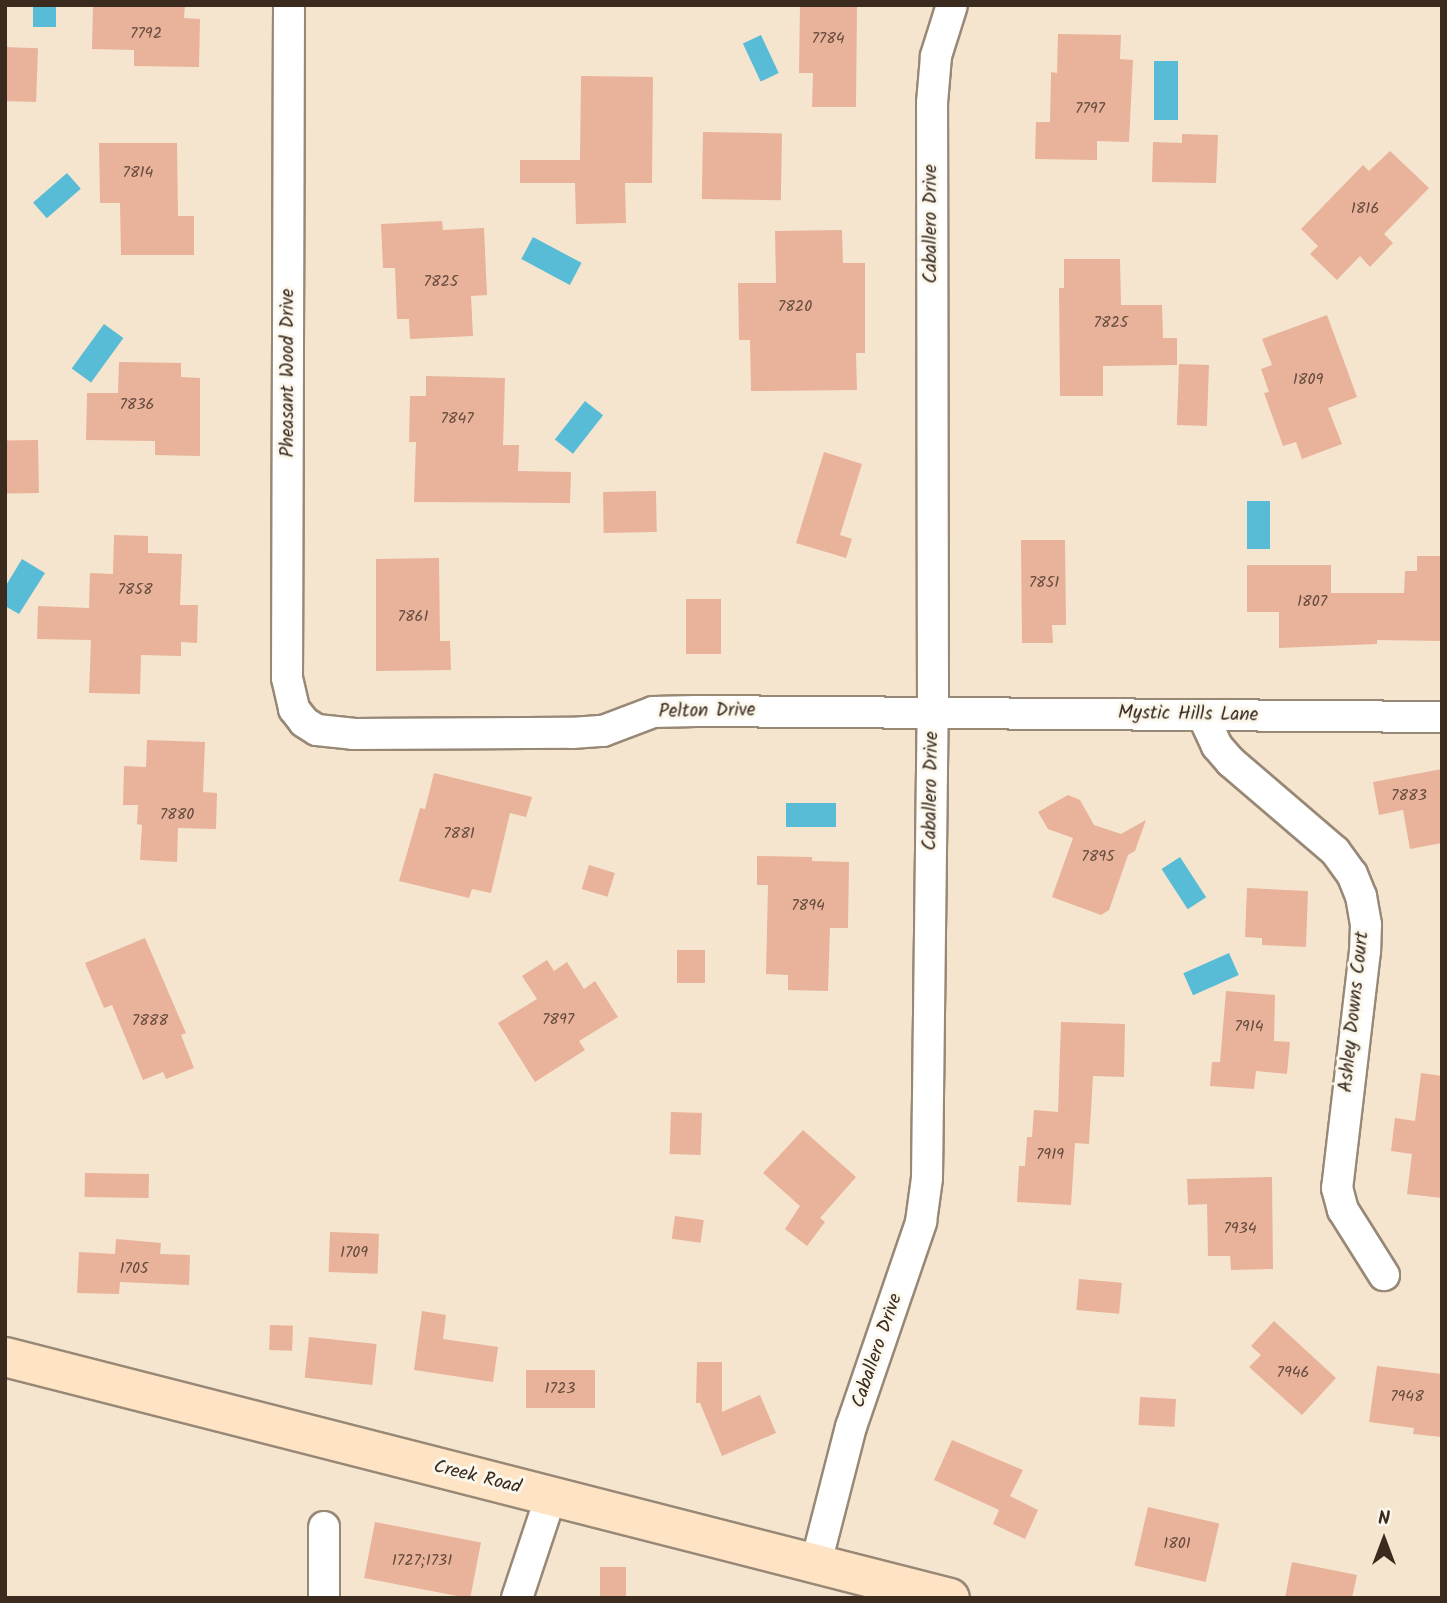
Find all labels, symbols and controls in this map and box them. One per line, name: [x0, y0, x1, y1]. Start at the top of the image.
house number: 7792: [130, 24, 162, 44]
house number: 7784: [811, 29, 845, 49]
house number: 7797: [1075, 99, 1105, 119]
house number: 7814: [123, 163, 153, 183]
street label: Caballero Drive: [921, 164, 943, 284]
house number: 1816: [1351, 199, 1379, 219]
house number: 7825: [424, 272, 458, 292]
street label: Pheasant Wood Drive: [278, 289, 300, 457]
house number: 7820: [778, 297, 812, 317]
house number: 7825: [1094, 313, 1128, 333]
house number: 1809: [1293, 370, 1323, 390]
house number: 7836: [119, 395, 155, 415]
house number: 7847: [440, 409, 474, 429]
house number: 7851: [1029, 573, 1059, 593]
house number: 7858: [117, 580, 153, 600]
house number: 1807: [1297, 592, 1327, 612]
house number: 7861: [398, 607, 428, 627]
street label: Pelton Drive: [658, 700, 756, 724]
street label: Mystic Hills Lane: [1118, 702, 1258, 728]
street label: Caballero Drive: [920, 731, 944, 851]
house number: 7883: [1391, 786, 1427, 806]
house number: 7880: [160, 805, 194, 825]
house number: 7881: [443, 824, 475, 844]
house number: 7895: [1081, 847, 1115, 867]
house number: 7894: [791, 896, 825, 916]
street label: Ashley Downs Court: [1335, 930, 1375, 1094]
house number: 7897: [542, 1010, 574, 1030]
house number: 7888: [132, 1011, 168, 1031]
house number: 7914: [1234, 1017, 1264, 1037]
house number: 7919: [1036, 1145, 1064, 1165]
house number: 7934: [1223, 1219, 1257, 1239]
house number: 1709: [340, 1243, 368, 1263]
house number: 1705: [120, 1259, 148, 1279]
street label: Caballero Drive: [848, 1291, 908, 1411]
house number: 7946: [1277, 1363, 1309, 1383]
house number: 1723: [545, 1379, 575, 1399]
house number: 7948: [1390, 1387, 1424, 1407]
street label: Creek Road: [431, 1456, 523, 1500]
text: N: [1378, 1504, 1390, 1534]
north arrow: [1349, 1505, 1419, 1575]
house number: 1801: [1163, 1534, 1191, 1554]
house number: 1727;1731: [392, 1551, 452, 1571]

